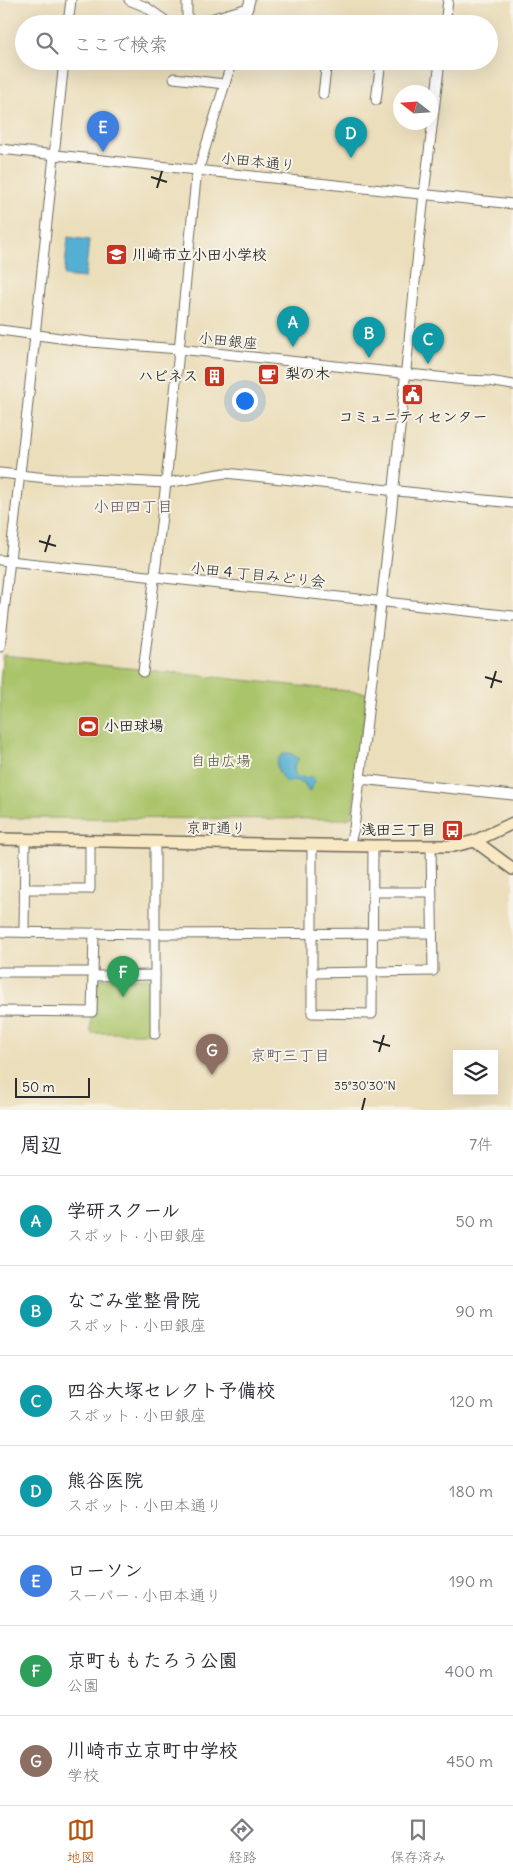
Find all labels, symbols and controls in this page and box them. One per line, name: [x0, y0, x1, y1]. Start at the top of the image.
search box: [15, 15, 498, 70]
icon: search: [33, 29, 61, 57]
text: ここで検索: [73, 32, 168, 56]
north arrow: [393, 85, 438, 130]
pin: E: [87, 111, 119, 152]
pin: D: [335, 117, 367, 158]
street label: 小田本通り: [220, 148, 296, 175]
school or university icon: 川崎市立小田小学校: [104, 243, 128, 267]
place label: 川崎市立小田小学校: [132, 245, 267, 264]
pin: A: [277, 306, 309, 347]
pin: B: [353, 317, 385, 358]
pin: C: [412, 323, 444, 364]
street label: 小田銀座: [197, 328, 259, 353]
cafe icon: 梨の木: [257, 362, 281, 386]
building icon: ハピネス: [202, 364, 226, 388]
place label: 梨の木: [285, 364, 330, 383]
place label: ハピネス: [138, 366, 198, 385]
public building icon: コミュニティセンター: [401, 382, 425, 406]
your location: [232, 388, 258, 414]
place label: コミュニティセンター: [338, 407, 488, 426]
district label: 小田四丁目: [93, 496, 173, 516]
street label: 小田 4 丁目みどり会: [190, 558, 327, 591]
sports icon: 小田球場: [76, 714, 100, 738]
place label: 小田球場: [104, 716, 164, 735]
park label: 自由広場: [191, 751, 251, 770]
street label: 京町通り: [186, 817, 246, 838]
bus stop icon: 浅田三丁目: [440, 818, 464, 842]
place label: 浅田三丁目: [361, 820, 436, 839]
pin: F: [107, 956, 139, 997]
pin: G: [196, 1034, 228, 1075]
district label: 京町三丁目: [250, 1045, 330, 1065]
map controls: [453, 1050, 498, 1095]
button: layers: [453, 1050, 498, 1095]
scale bar: [15, 1075, 90, 1098]
text: 50 m: [22, 1078, 55, 1096]
text: 35°30'30"N: [334, 1078, 396, 1093]
text: 周辺: [20, 1131, 62, 1158]
text: 7件: [469, 1134, 493, 1154]
text: 学研スクール: [67, 1198, 180, 1222]
text: A: [31, 1211, 41, 1231]
text: 50 m: [455, 1211, 493, 1231]
text: スポット · 小田銀座: [67, 1225, 206, 1245]
text: なごみ堂整骨院: [67, 1288, 200, 1312]
text: B: [31, 1301, 41, 1321]
text: 90 m: [455, 1301, 493, 1321]
text: スポット · 小田銀座: [67, 1315, 206, 1335]
text: 四谷大塚セレクト予備校: [67, 1378, 276, 1402]
text: C: [31, 1391, 41, 1411]
text: 120 m: [450, 1391, 493, 1411]
text: スポット · 小田銀座: [67, 1405, 206, 1425]
text: 熊谷医院: [67, 1468, 143, 1492]
text: D: [30, 1481, 42, 1501]
text: 180 m: [449, 1481, 493, 1501]
text: スポット · 小田本通り: [67, 1495, 222, 1515]
text: ローソン: [67, 1558, 143, 1582]
text: E: [31, 1571, 41, 1591]
text: 190 m: [449, 1571, 493, 1591]
text: スーパー · 小田本通り: [67, 1585, 222, 1605]
text: 京町ももたろう公園: [67, 1648, 238, 1672]
text: F: [31, 1661, 41, 1681]
text: 400 m: [445, 1661, 493, 1681]
text: 公園: [67, 1675, 99, 1695]
text: 川崎市立京町中学校: [67, 1738, 238, 1762]
text: G: [30, 1751, 42, 1771]
text: 450 m: [446, 1751, 493, 1771]
text: 学校: [67, 1765, 99, 1785]
tab: 地図: [67, 1816, 95, 1866]
tab: 経路: [228, 1816, 256, 1866]
tab: 保存済み: [390, 1816, 446, 1866]

